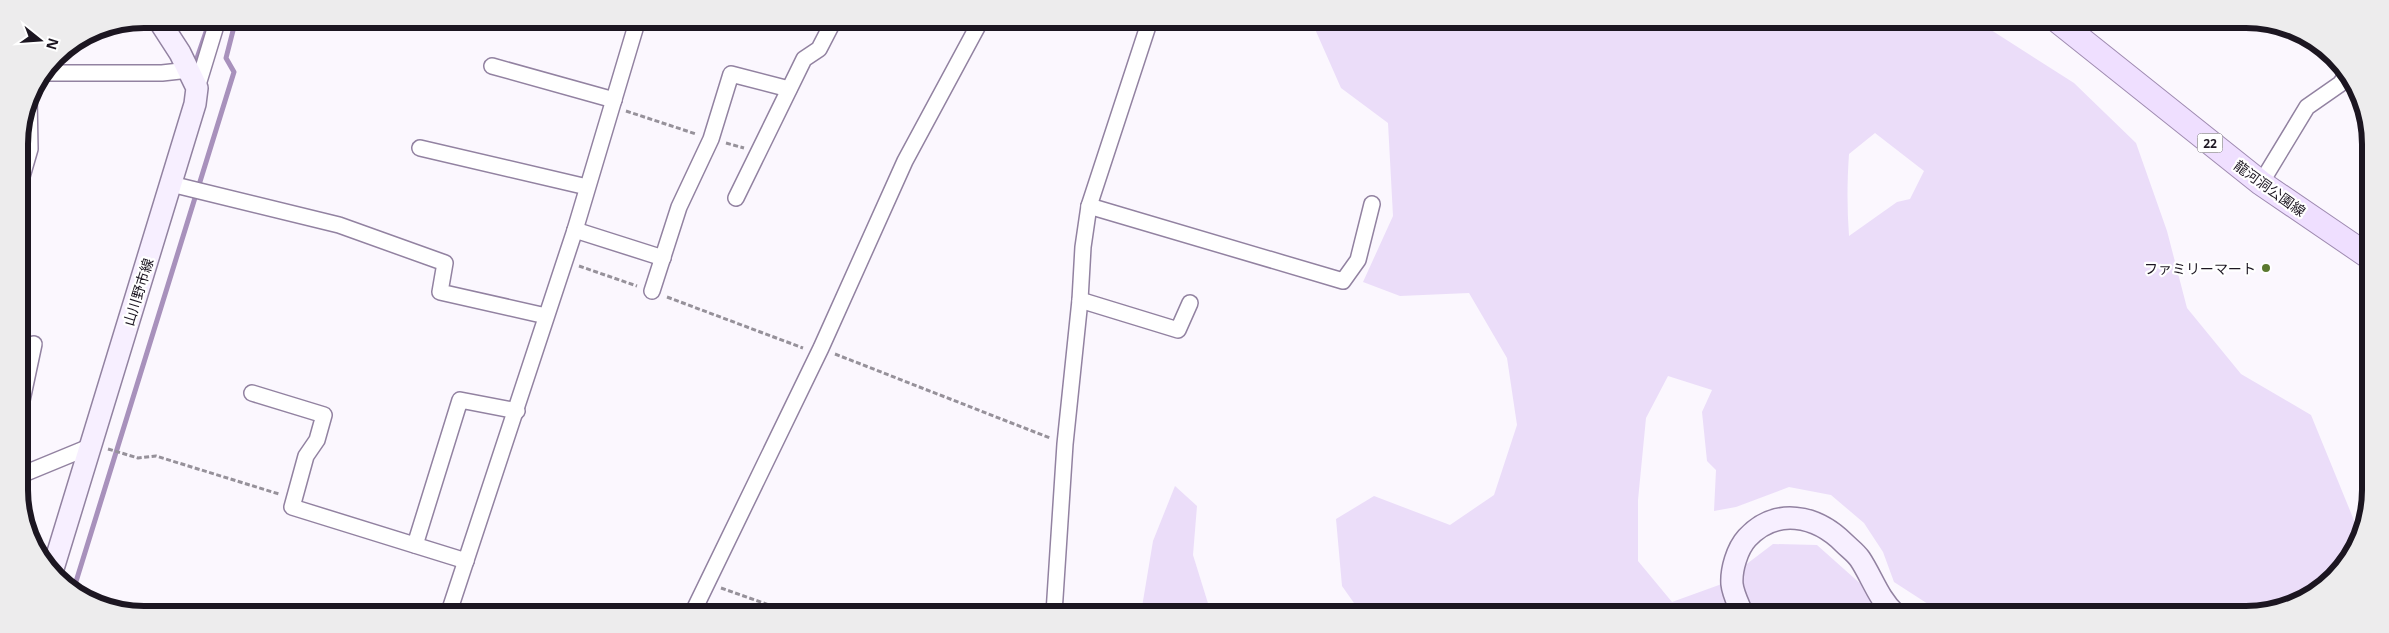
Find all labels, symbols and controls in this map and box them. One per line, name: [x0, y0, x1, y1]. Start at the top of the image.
north arrow: [15, 15, 65, 65]
text: N: [42, 36, 64, 52]
road number: 22: [2198, 134, 2222, 152]
street label: 龍河洞公園線: [2230, 156, 2310, 220]
street label: 山川野市線: [119, 256, 157, 328]
place label: ファミリーマート: [2144, 259, 2256, 278]
marker: ファミリーマート: [2260, 262, 2272, 274]

